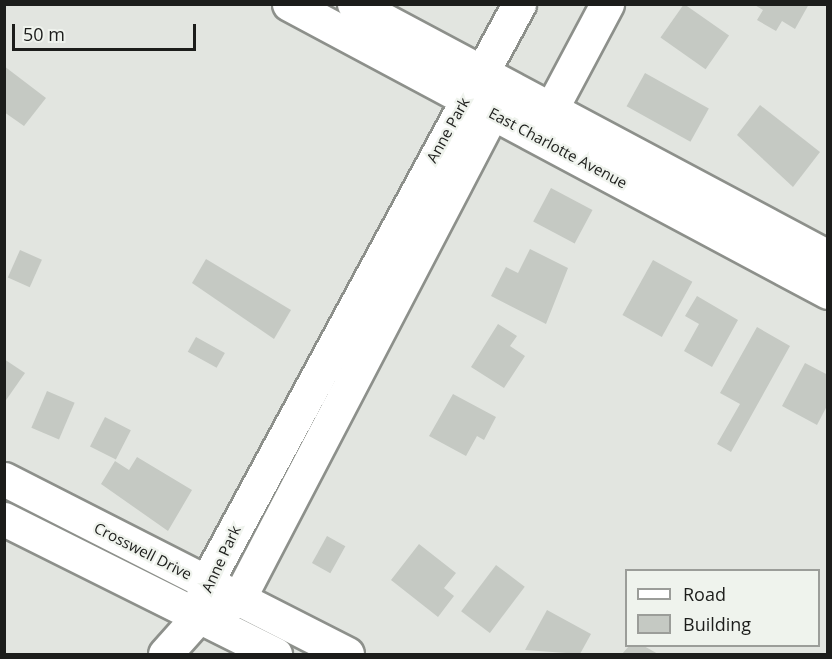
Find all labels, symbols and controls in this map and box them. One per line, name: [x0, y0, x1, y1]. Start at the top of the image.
scale bar: [15, 12, 200, 50]
text: 50 m: [23, 22, 65, 46]
street label: Anne Park: [423, 94, 473, 166]
street label: East Charlotte Avenue: [486, 104, 630, 192]
street label: Crosswell Drive: [91, 519, 195, 583]
street label: Anne Park: [198, 523, 244, 595]
legend: [625, 569, 820, 647]
text: Road: [683, 582, 726, 606]
text: Building: [683, 612, 751, 636]

